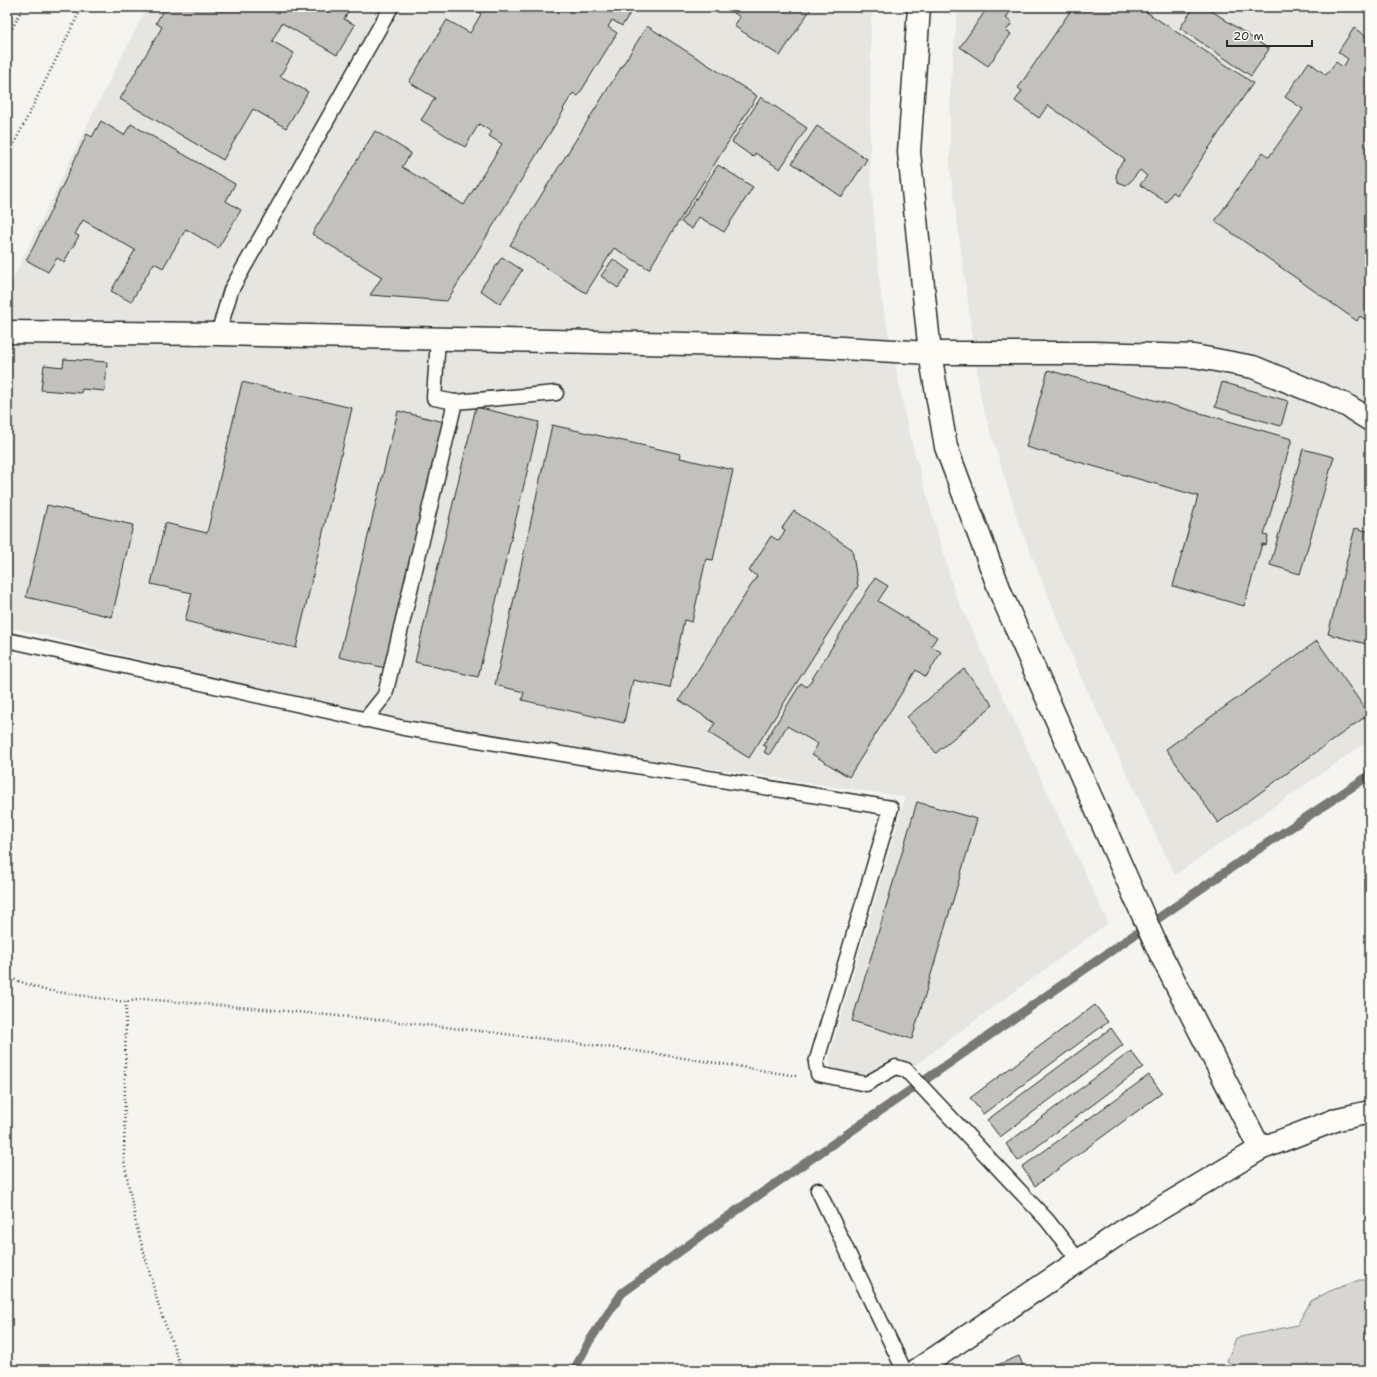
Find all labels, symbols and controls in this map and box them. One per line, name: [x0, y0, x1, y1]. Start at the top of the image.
scale bar: [1227, 22, 1312, 48]
text: 20 m: [1233, 28, 1264, 44]

